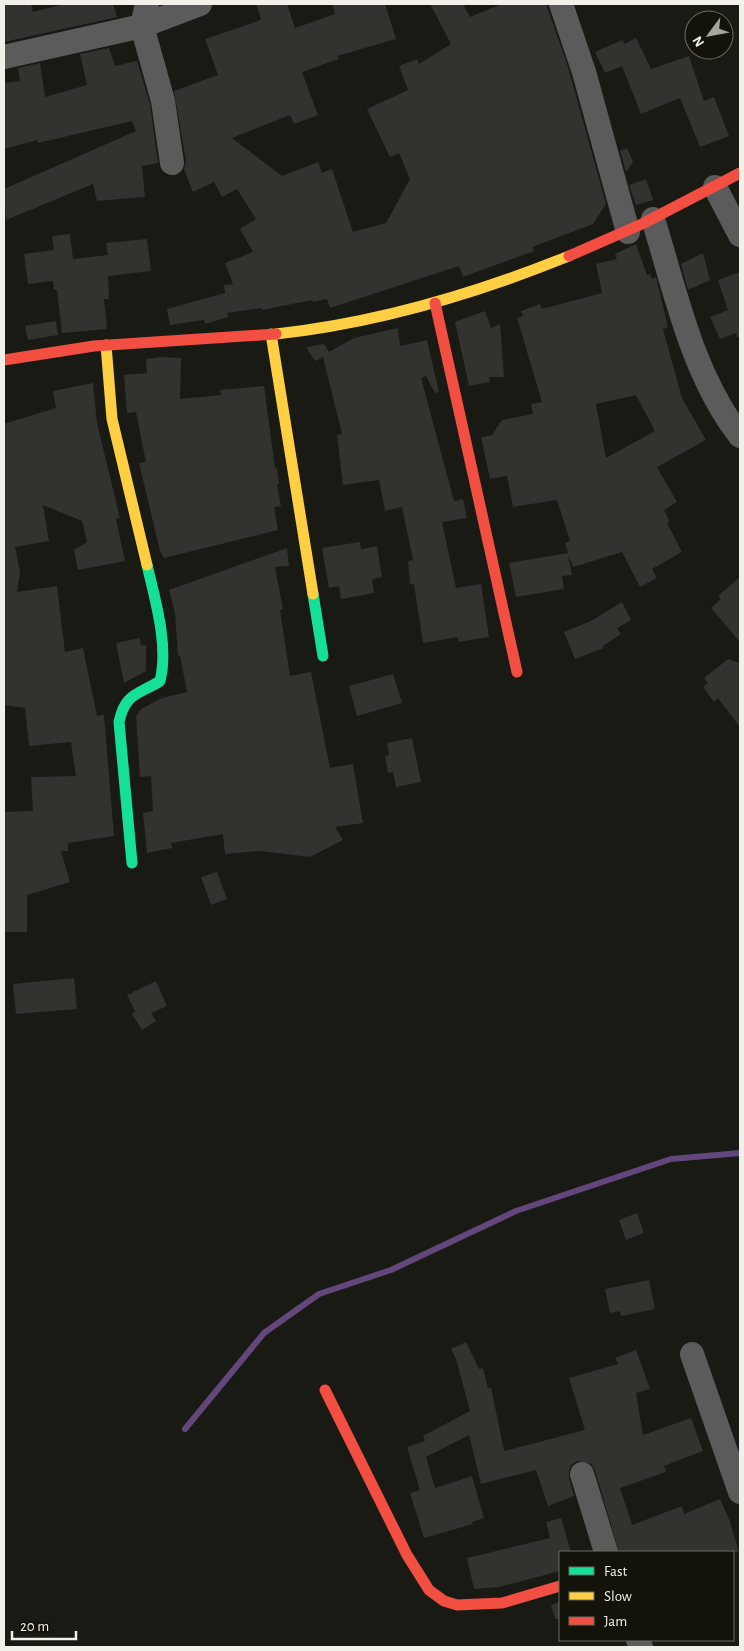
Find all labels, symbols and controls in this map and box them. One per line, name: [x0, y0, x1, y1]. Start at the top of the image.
north arrow: [684, 10, 734, 60]
text: N: [690, 34, 707, 49]
legend: [559, 1551, 734, 1641]
text: Fast: [604, 1564, 628, 1579]
text: Slow: [604, 1589, 632, 1604]
scale bar: [12, 1608, 76, 1640]
text: Jam: [604, 1614, 627, 1629]
text: 20 m: [20, 1619, 49, 1634]

